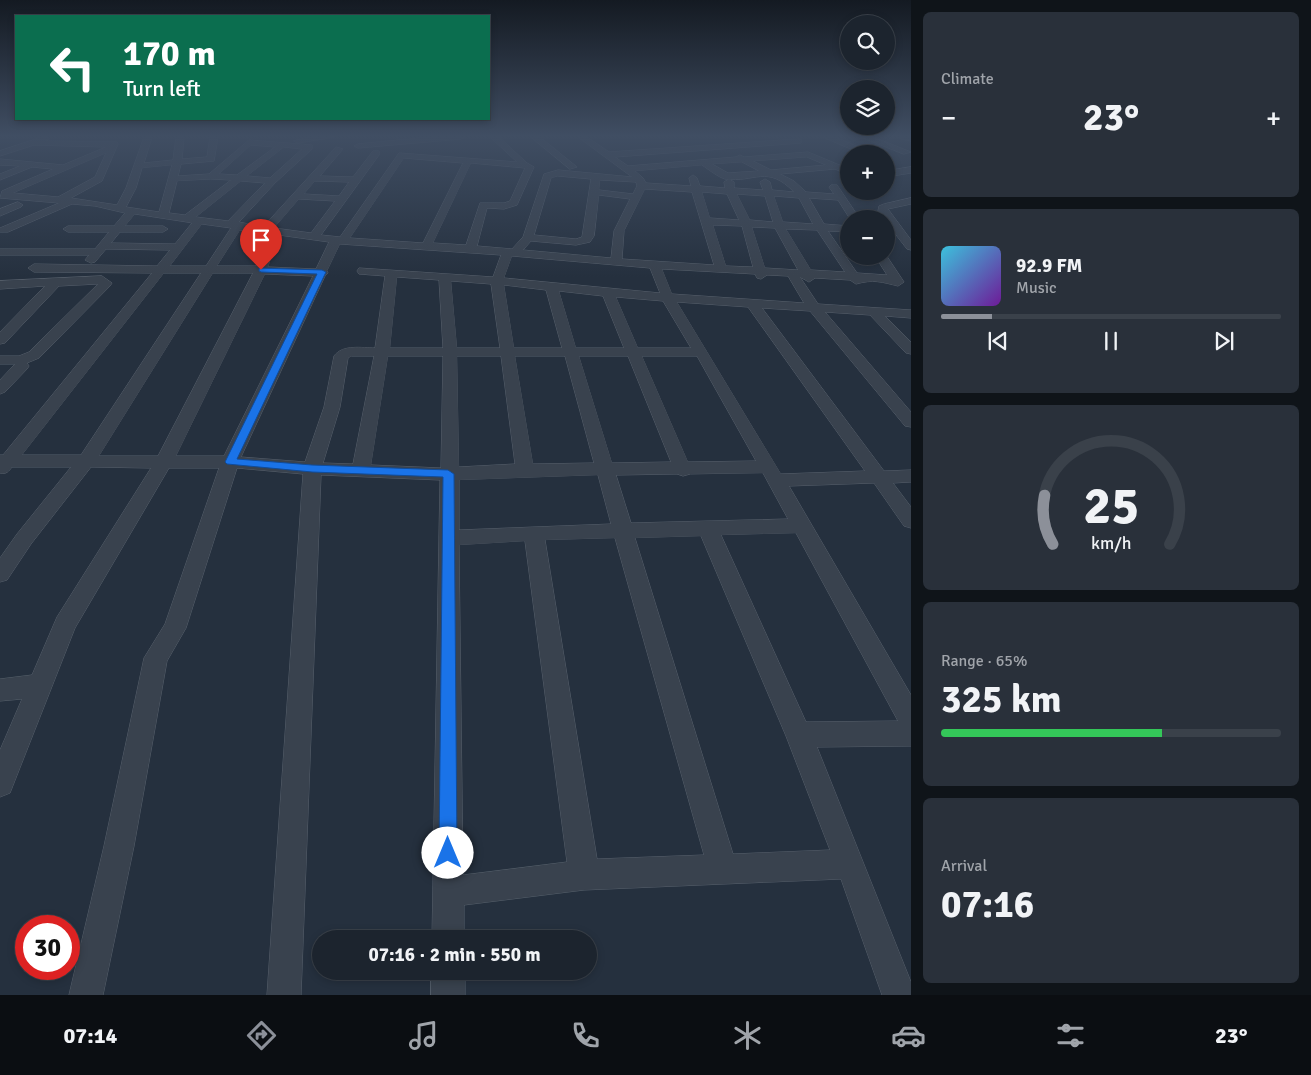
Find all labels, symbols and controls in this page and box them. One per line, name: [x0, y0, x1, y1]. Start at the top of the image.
map controls: [840, 15, 895, 265]
button: search: [840, 15, 895, 70]
text: 170 m: [123, 32, 216, 75]
icon: left: [40, 35, 105, 100]
text: Climate: [941, 69, 994, 89]
text: Turn left: [123, 75, 201, 102]
button: layers: [840, 80, 895, 135]
text: 23°: [1083, 94, 1139, 141]
text: −: [941, 101, 956, 135]
text: +: [1266, 101, 1281, 135]
button: +: [840, 145, 895, 200]
button: −: [840, 210, 895, 265]
pin: [240, 219, 282, 270]
icon: arrive: [247, 226, 275, 254]
text: 92.9 FM: [1016, 254, 1082, 278]
text: Music: [1016, 278, 1057, 298]
icon: previous: [984, 327, 1012, 355]
icon: pause: [1097, 327, 1125, 355]
icon: next: [1210, 327, 1238, 355]
text: 25: [1083, 474, 1139, 538]
text: km/h: [1091, 532, 1131, 554]
text: Range · 65%: [941, 651, 1027, 671]
text: 325 km: [941, 676, 1062, 723]
position arrow: [421, 826, 473, 878]
text: Arrival: [941, 856, 987, 876]
text: 07:16: [941, 881, 1034, 928]
speed limit sign: 30: [15, 915, 80, 980]
text: 07:16 · 2 min · 550 m: [368, 943, 541, 967]
icon: directions: [244, 1018, 279, 1053]
icon: music: [406, 1018, 441, 1053]
icon: phone: [568, 1018, 603, 1053]
icon: climate: [730, 1018, 765, 1053]
icon: car: [891, 1018, 926, 1053]
icon: filters: [1053, 1018, 1088, 1053]
text: 07:14: [63, 1022, 117, 1049]
text: 23°: [1215, 1022, 1248, 1049]

